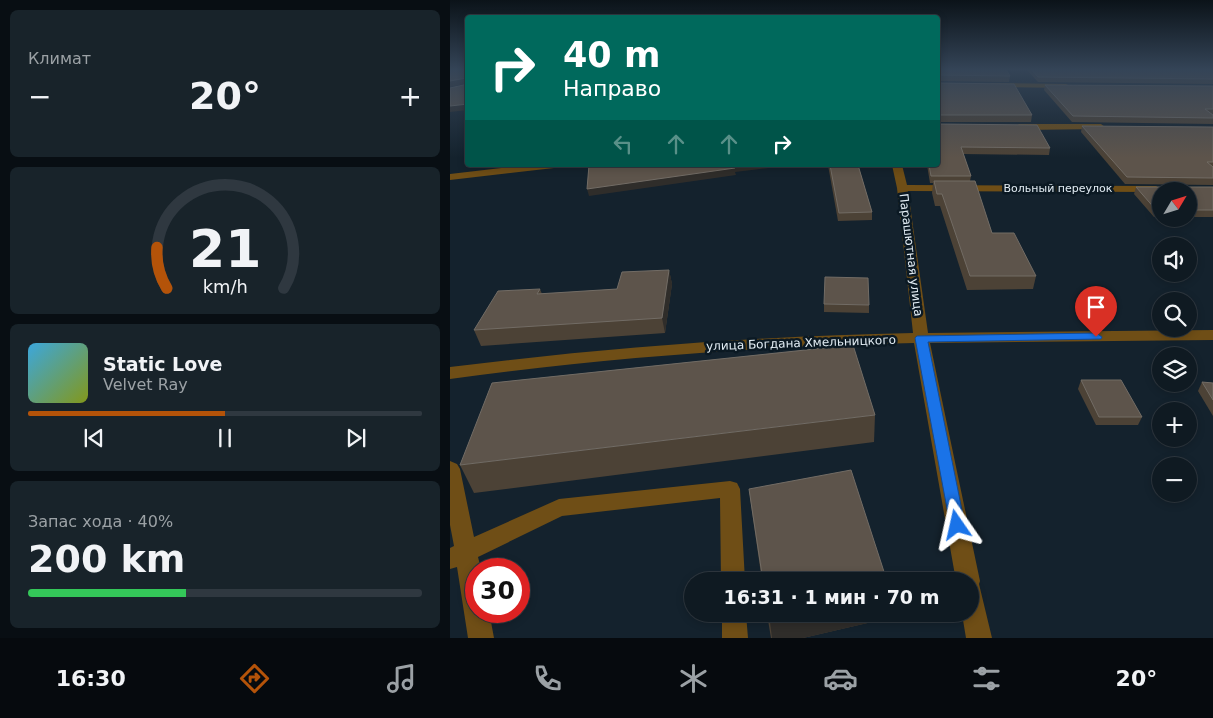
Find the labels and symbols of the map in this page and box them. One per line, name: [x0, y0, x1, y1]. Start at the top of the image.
street label: Вольный переулок: [1004, 182, 1113, 195]
north arrow: [1152, 182, 1198, 228]
street label: Парашютная улица: [897, 193, 925, 317]
pin: [1075, 286, 1117, 337]
street label: улица Богдана Хмельницкого: [706, 333, 896, 353]
position arrow: [930, 498, 982, 550]
speed limit sign: 30: [465, 558, 530, 623]

